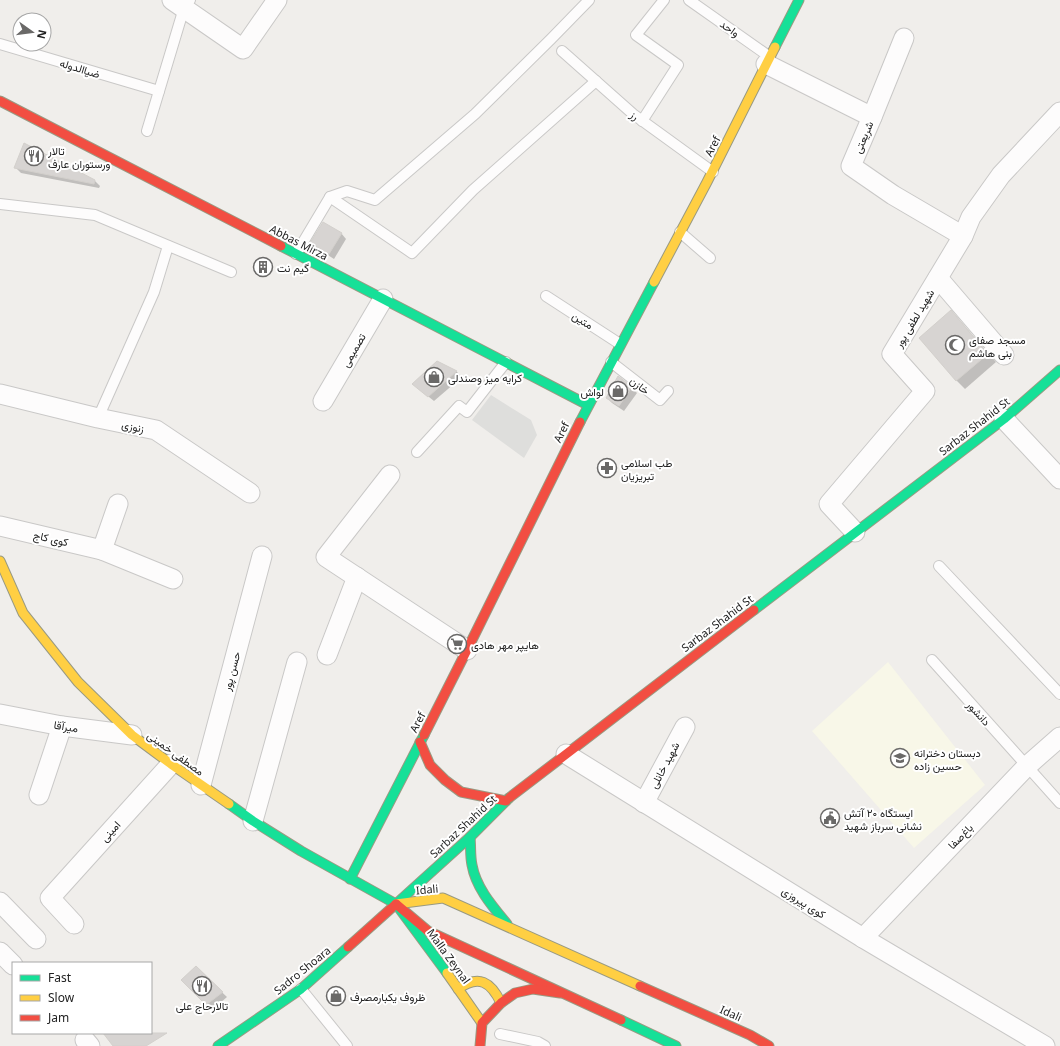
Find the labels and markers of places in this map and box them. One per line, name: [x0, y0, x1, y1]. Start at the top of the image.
place label: تالار ورستوران عارف: [47, 143, 110, 171]
restaurant icon: تالار ورستوران عارف: [23, 145, 45, 167]
building icon: گیم نت: [252, 256, 274, 278]
place label: گیم نت: [277, 260, 309, 276]
place label: مسجد صفای بنی هاشم: [969, 332, 1026, 361]
mosque icon: مسجد صفای بنی هاشم: [944, 334, 966, 356]
shop icon: کرایه میز وصندلی: [423, 366, 445, 388]
place label: کرایه میز وصندلی: [448, 370, 522, 385]
shop icon: لواش: [607, 380, 629, 402]
place label: لواش: [580, 384, 604, 399]
place label: طب اسلامی تبریزیان: [621, 455, 672, 483]
pharmacy icon: طب اسلامی تبریزیان: [596, 457, 618, 479]
supermarket icon: هایپر مهر هادی: [446, 633, 468, 655]
place label: هایپر مهر هادی: [471, 637, 539, 653]
place label: دبستان دخترانه حسین زاده: [914, 745, 981, 773]
school or university icon: دبستان دخترانه حسین زاده: [889, 747, 911, 769]
place label: ایستگاه ۲۰ آتش نشانی سرباز شهید: [844, 805, 922, 833]
public building icon: ایستگاه ۲۰ آتش نشانی سرباز شهید: [819, 807, 841, 829]
restaurant icon: تالارحاج علی: [191, 975, 213, 997]
shop icon: ظروف یکبارمصرف: [325, 985, 347, 1007]
place label: ظروف یکبارمصرف: [350, 989, 426, 1004]
place label: تالارحاج علی: [176, 998, 229, 1014]

